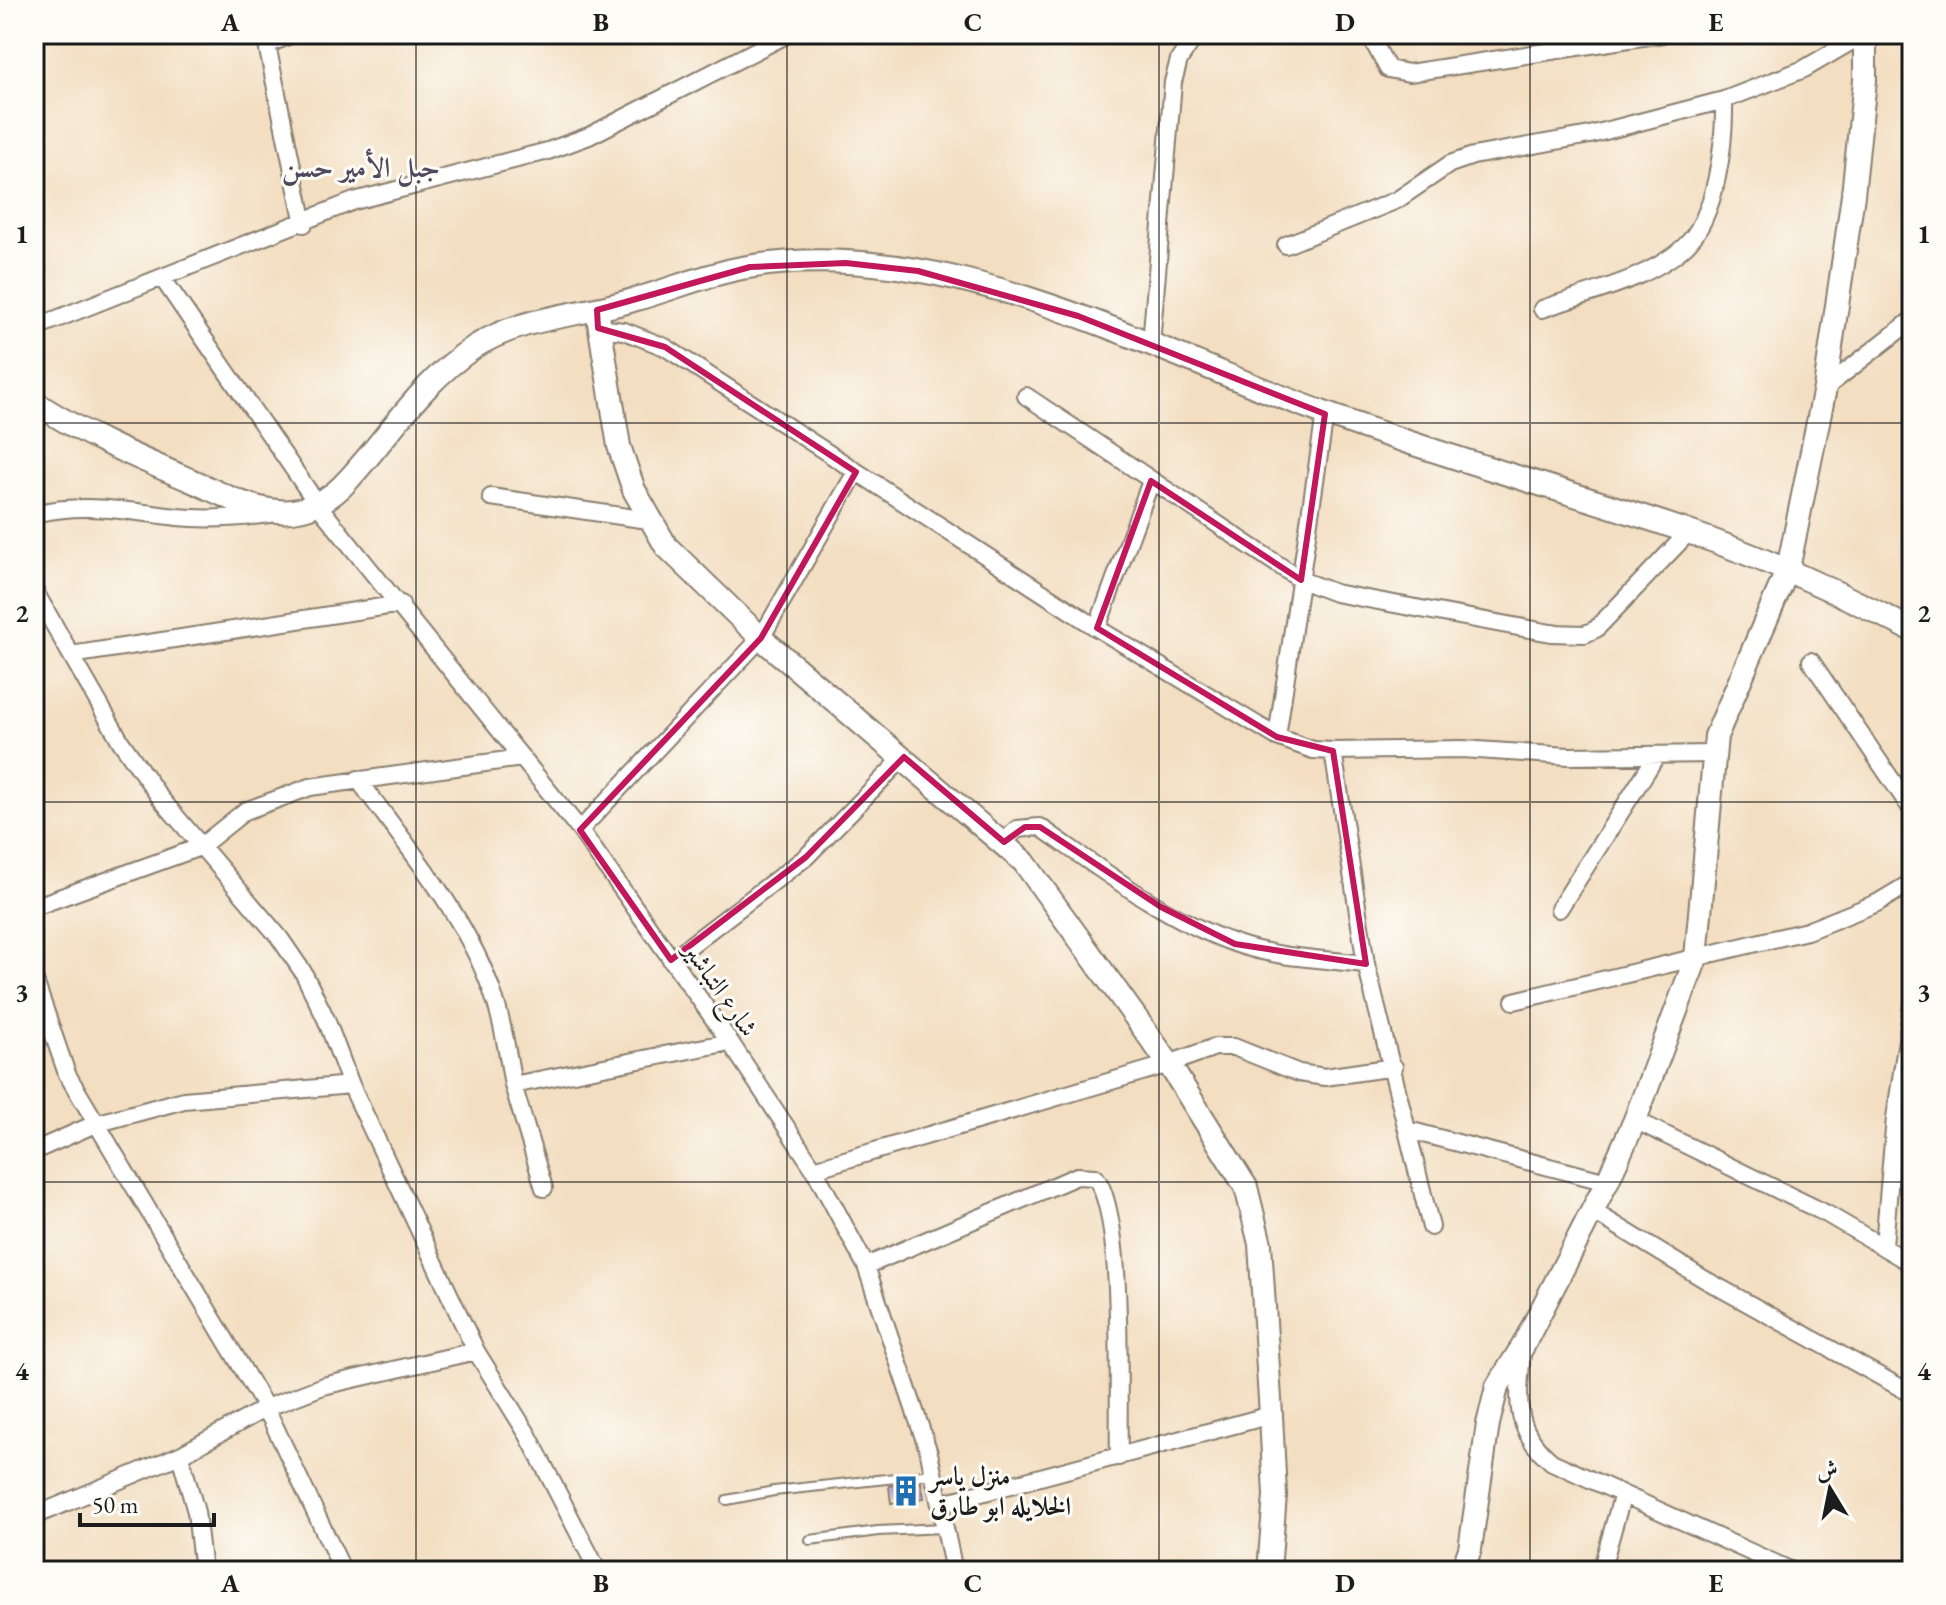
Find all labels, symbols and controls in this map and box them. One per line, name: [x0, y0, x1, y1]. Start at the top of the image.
text: A: [220, 5, 240, 39]
text: B: [593, 5, 609, 39]
text: C: [964, 5, 982, 39]
text: D: [1335, 5, 1355, 39]
text: E: [1709, 5, 1724, 39]
district label: جبل الأمير حسن: [282, 148, 440, 187]
text: 1: [15, 217, 29, 251]
text: 1: [1917, 217, 1931, 251]
text: 2: [15, 596, 29, 630]
text: 2: [1917, 596, 1931, 630]
street label: شارع التباشير: [670, 932, 766, 1046]
text: 3: [15, 975, 29, 1009]
text: 3: [1917, 975, 1931, 1009]
text: 4: [15, 1354, 29, 1388]
text: 4: [1917, 1354, 1931, 1388]
north arrow: [1790, 1449, 1870, 1529]
text: ش: [1813, 1454, 1840, 1486]
place label: منزل ياسر الخلايله ابو طارق: [927, 1459, 1071, 1523]
building icon: منزل ياسر الخلايله ابو طارق: [889, 1474, 923, 1508]
scale bar: [80, 1477, 214, 1527]
text: 50 m: [92, 1489, 139, 1520]
text: A: [220, 1566, 240, 1600]
text: B: [593, 1566, 609, 1600]
text: C: [964, 1566, 982, 1600]
text: D: [1335, 1566, 1355, 1600]
text: E: [1709, 1566, 1724, 1600]

